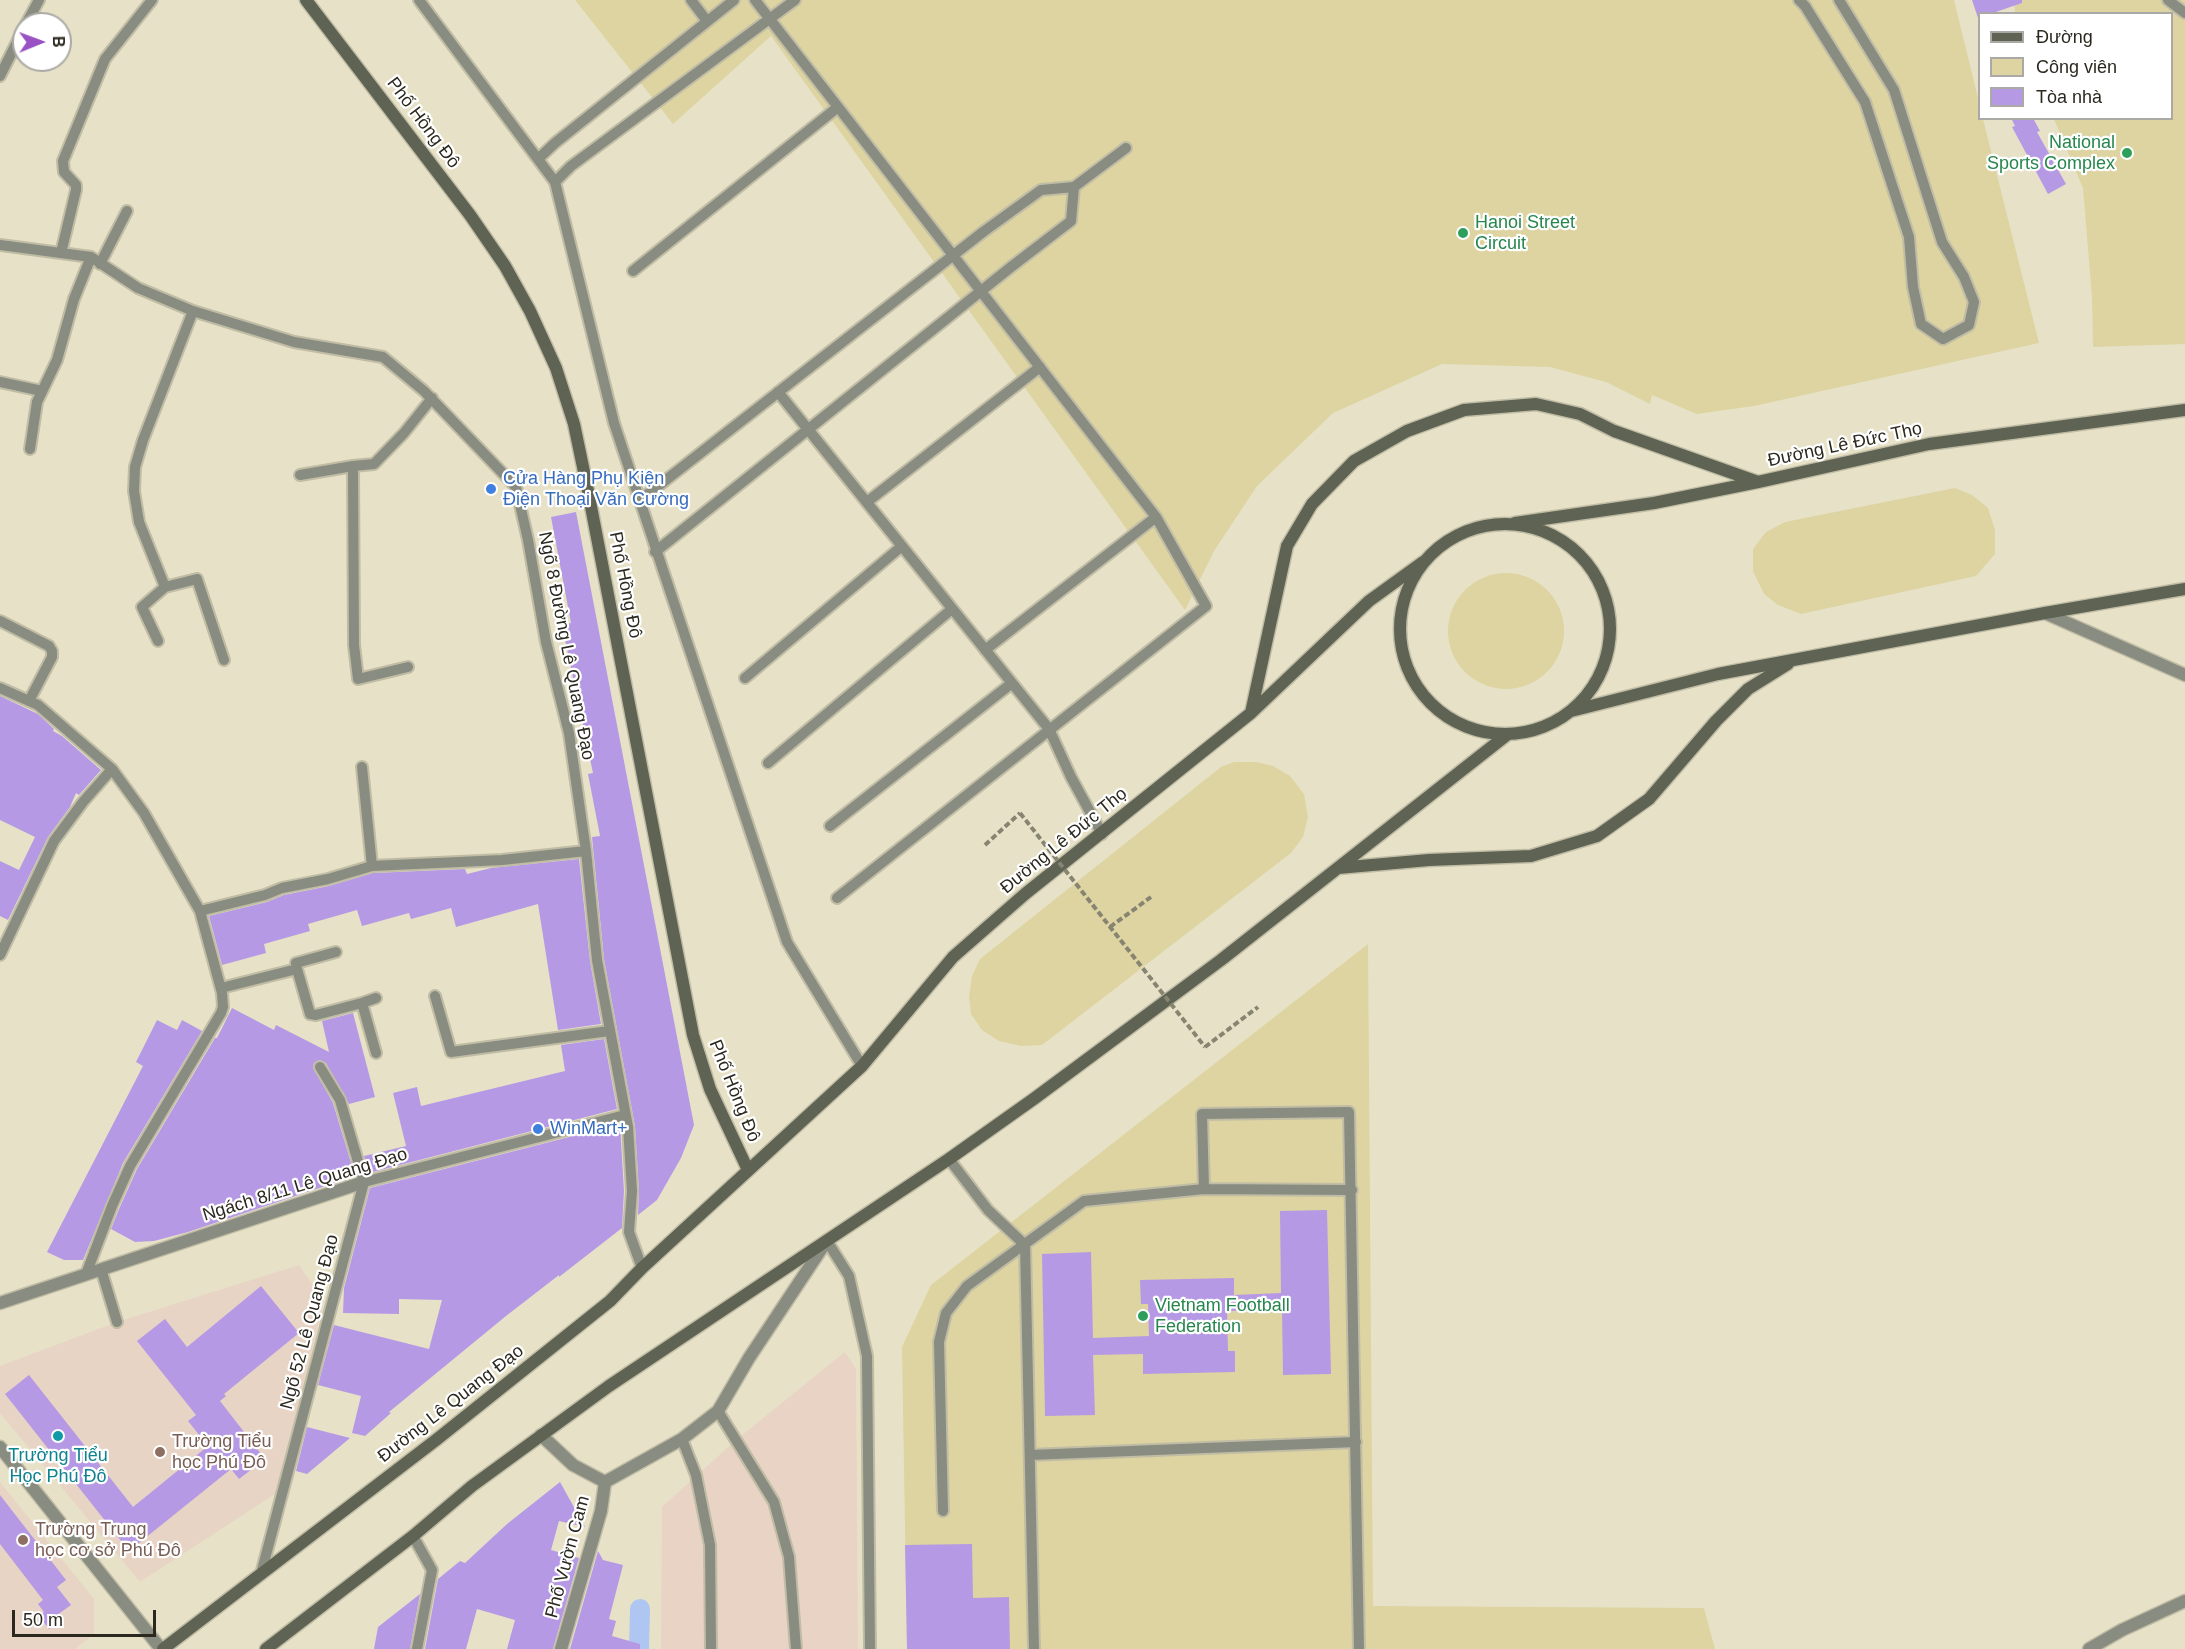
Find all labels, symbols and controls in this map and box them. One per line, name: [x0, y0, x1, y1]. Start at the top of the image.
north arrow: [12, 12, 72, 72]
legend: [1978, 12, 2173, 120]
text: Đường: [2036, 27, 2093, 47]
text: B: [50, 36, 67, 48]
text: Công viên: [2036, 57, 2117, 77]
street label: Phố Hồng Đô: [382, 73, 464, 173]
text: Tòa nhà: [2036, 87, 2102, 107]
place label: National Sports Complex: [1987, 132, 2115, 174]
marker: National Sports Complex: [2120, 146, 2134, 160]
place label: Hanoi Street Circuit: [1475, 212, 1575, 254]
marker: Hanoi Street Circuit: [1456, 226, 1470, 240]
street label: Đường Lê Đức Thọ: [1766, 418, 1924, 472]
place label: Cửa Hàng Phụ Kiện Điện Thoại Văn Cường: [503, 468, 689, 510]
marker: Cửa Hàng Phụ Kiện Điện Thoại Văn Cường: [484, 482, 498, 496]
street label: Ngõ 8 Đường Lê Quang Đạo: [533, 530, 599, 762]
street label: Phố Hồng Đô: [604, 530, 646, 640]
street label: Đường Lê Đức Thọ: [996, 783, 1132, 899]
street label: Phố Hồng Đô: [704, 1037, 764, 1145]
place label: WinMart+: [550, 1118, 628, 1140]
marker: WinMart+: [531, 1122, 545, 1136]
street label: Ngách 8/11 Lê Quang Đạo: [200, 1144, 410, 1226]
street label: Ngõ 52 Lê Quang Đạo: [276, 1232, 344, 1412]
place label: Vietnam Football Federation: [1155, 1295, 1290, 1338]
marker: Vietnam Football Federation: [1136, 1309, 1150, 1323]
street label: Đường Lê Quang Đạo: [374, 1340, 528, 1468]
marker: Trường Tiểu Học Phú Đô: [51, 1429, 65, 1443]
place label: Trường Tiểu học Phú Đô: [172, 1431, 272, 1474]
place label: Trường Tiểu Học Phú Đô: [8, 1445, 108, 1488]
marker: Trường Tiểu học Phú Đô: [153, 1445, 167, 1459]
street label: Phố Vườn Cam: [541, 1493, 595, 1621]
place label: Trường Trung học cơ sở Phú Đô: [35, 1519, 181, 1562]
marker: Trường Trung học cơ sở Phú Đô: [16, 1533, 30, 1547]
scale bar: [15, 1598, 159, 1636]
text: 50 m: [23, 1610, 63, 1630]

